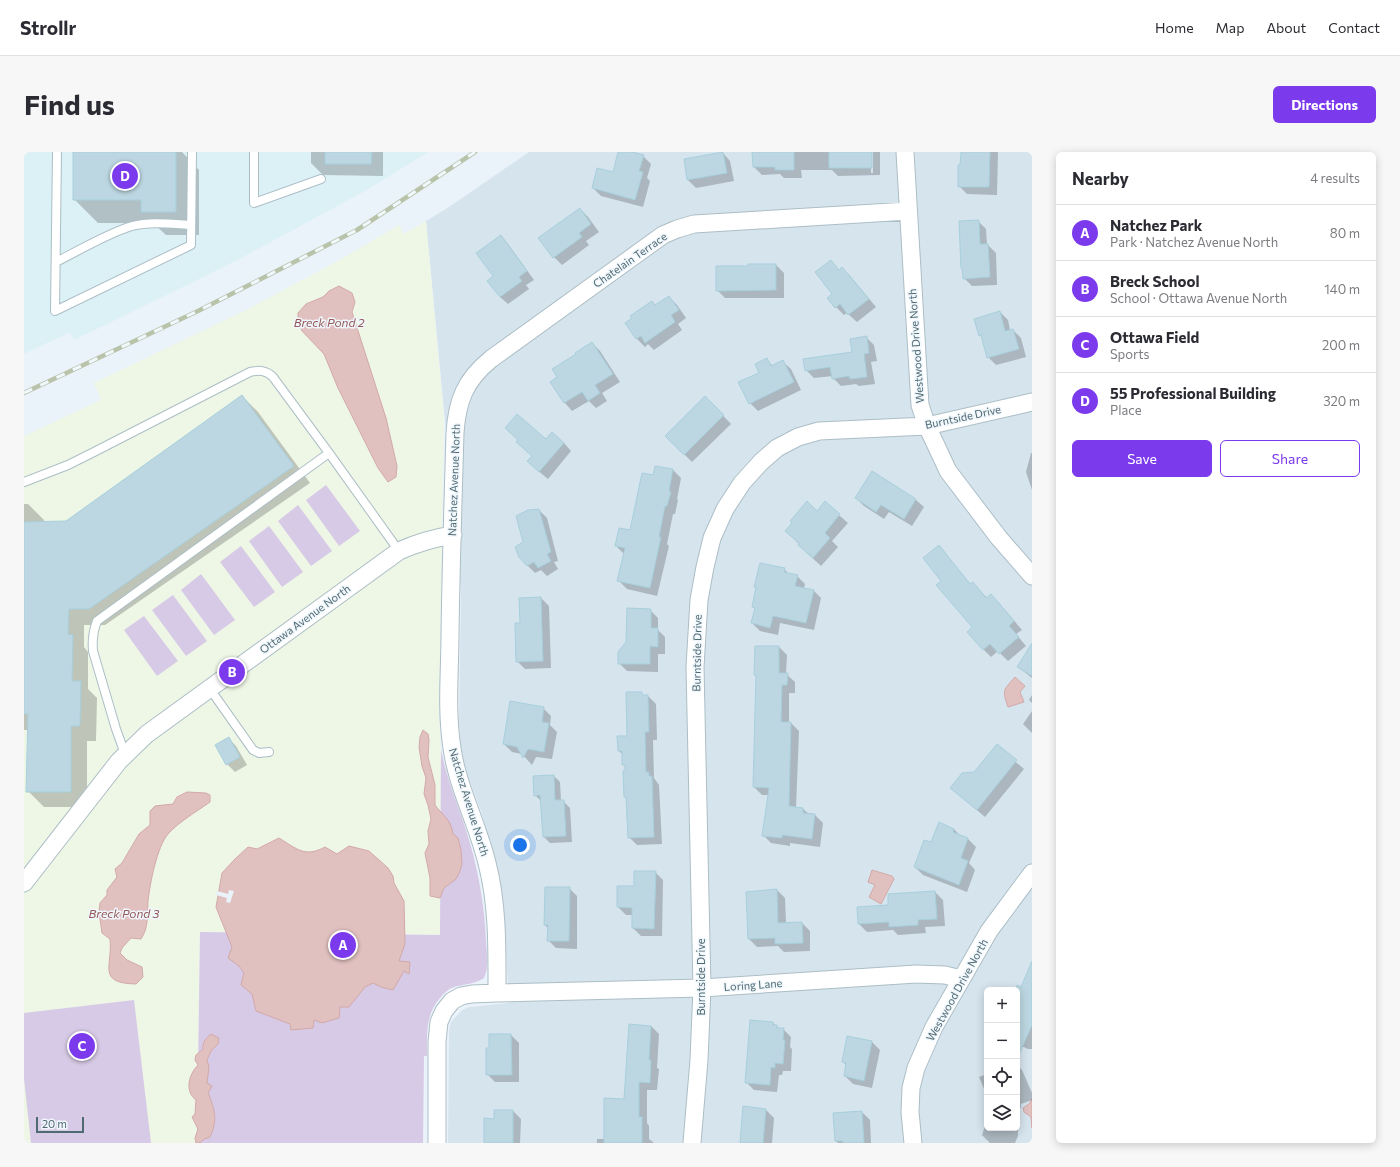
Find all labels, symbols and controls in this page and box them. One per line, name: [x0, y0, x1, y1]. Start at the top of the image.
text: Strollr: [20, 16, 76, 39]
text: Home: [1155, 19, 1194, 36]
text: Map: [1216, 19, 1244, 36]
text: About: [1266, 19, 1306, 36]
text: Contact: [1328, 19, 1380, 36]
button: Directions: [1273, 86, 1376, 123]
text: Find us: [24, 87, 115, 121]
pin: D: [112, 161, 138, 191]
text: Nearby: [1072, 168, 1129, 189]
text: 4 results: [1310, 170, 1360, 186]
text: Natchez Park: [1110, 216, 1202, 234]
text: A: [1080, 225, 1090, 241]
text: 80 m: [1330, 225, 1360, 241]
street label: Chatelain Terrace: [590, 229, 669, 290]
text: Park · Natchez Avenue North: [1110, 234, 1278, 250]
text: Breck School: [1110, 272, 1200, 290]
text: B: [1081, 281, 1089, 297]
text: 140 m: [1324, 281, 1360, 297]
street label: Westwood Drive North: [905, 288, 926, 404]
text: School · Ottawa Avenue North: [1110, 290, 1287, 306]
water label: Breck Pond 2: [294, 315, 365, 329]
text: Ottawa Field: [1110, 328, 1199, 346]
text: C: [1081, 337, 1089, 353]
text: 200 m: [1322, 337, 1360, 353]
text: Sports: [1110, 346, 1150, 362]
text: 55 Professional Building: [1110, 384, 1276, 402]
text: D: [1080, 393, 1090, 409]
text: 320 m: [1323, 393, 1360, 409]
street label: Burntside Drive: [924, 402, 1002, 431]
text: Place: [1110, 402, 1142, 418]
street label: Natchez Avenue North: [445, 424, 462, 536]
button: Save: [1072, 440, 1212, 477]
button: Share: [1220, 440, 1360, 477]
street label: Ottawa Avenue North: [257, 581, 353, 656]
street label: Burntside Drive: [689, 614, 704, 692]
pin: B: [219, 657, 245, 687]
street label: Natchez Avenue North: [447, 746, 492, 858]
your location: [510, 835, 530, 855]
water label: Breck Pond 3: [89, 906, 160, 920]
pin: A: [330, 930, 356, 960]
street label: Westwood Drive North: [923, 936, 990, 1043]
street label: Burntside Drive: [694, 938, 707, 1016]
street label: Loring Lane: [723, 976, 783, 993]
map controls: [984, 987, 1020, 1131]
button: +: [984, 987, 1020, 1023]
button: −: [984, 1023, 1020, 1059]
pin: C: [69, 1031, 95, 1061]
button: locate: [984, 1059, 1020, 1095]
button: layers: [984, 1095, 1020, 1131]
scale bar: [36, 1115, 84, 1134]
text: 20 m: [42, 1117, 67, 1130]

